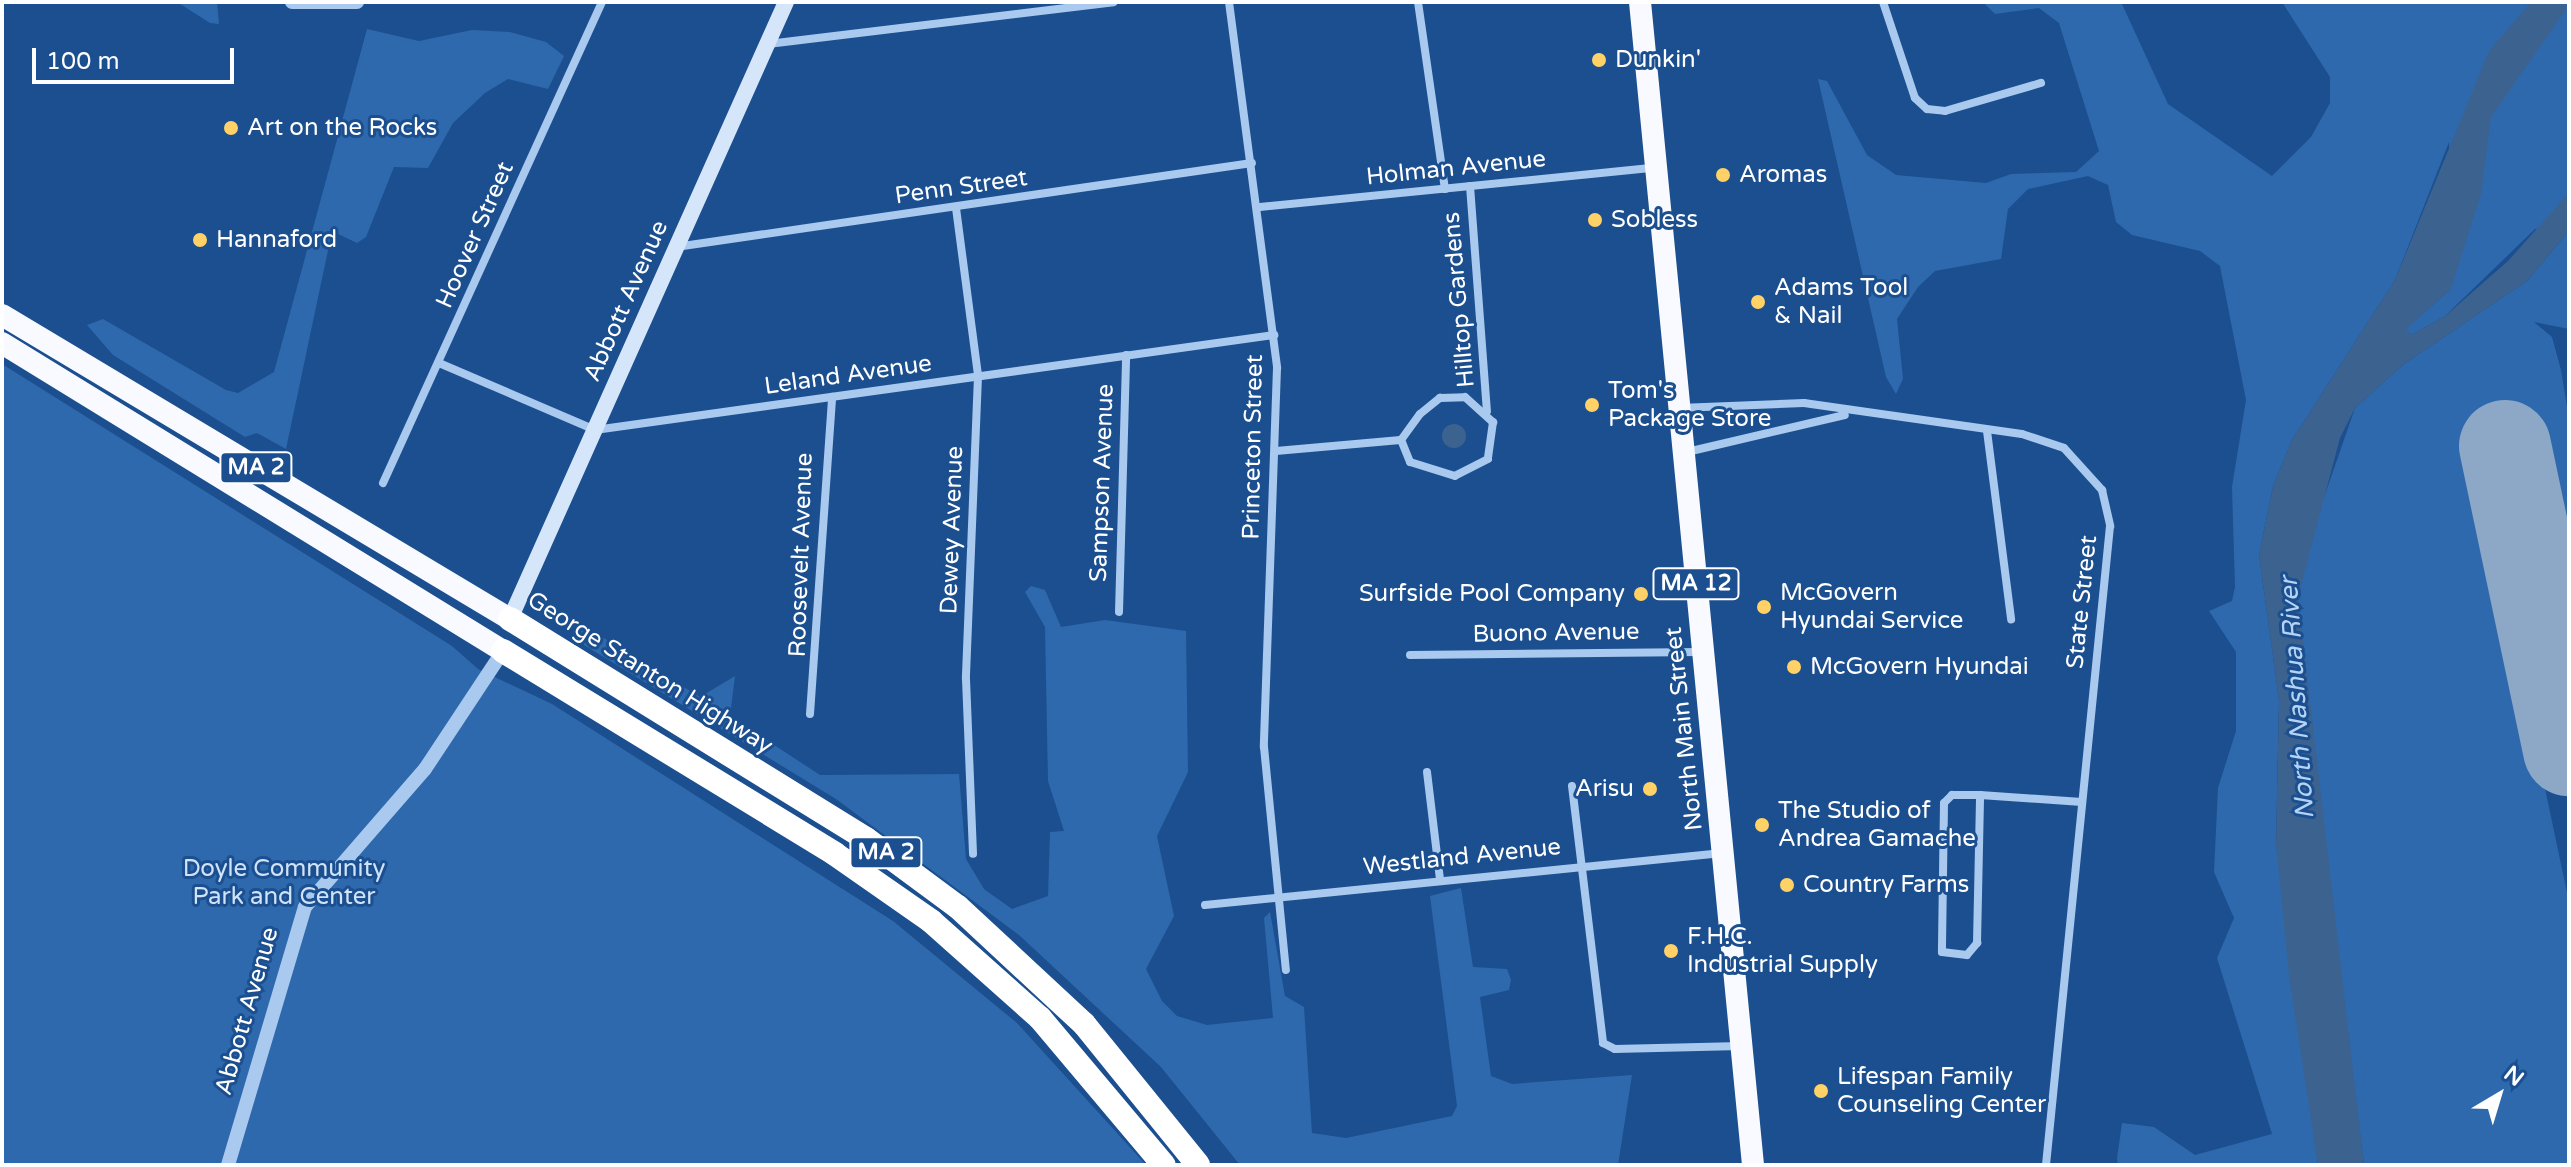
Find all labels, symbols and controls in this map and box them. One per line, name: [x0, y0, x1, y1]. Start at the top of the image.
scale bar: [36, 32, 238, 82]
place label: Dunkin': [1615, 46, 1701, 74]
text: 100 m: [46, 47, 120, 76]
marker: Dunkin': [1590, 51, 1608, 69]
place label: Art on the Rocks: [247, 114, 437, 142]
marker: Art on the Rocks: [222, 119, 240, 137]
street label: Holman Avenue: [1365, 144, 1547, 192]
street label: Hoover Street: [430, 157, 520, 313]
place label: Aromas: [1739, 161, 1827, 189]
street label: Penn Street: [893, 163, 1029, 211]
marker: Aromas: [1714, 166, 1732, 184]
place label: Sobless: [1611, 206, 1698, 234]
street label: Hilltop Gardens: [1437, 211, 1481, 389]
marker: Sobless: [1586, 211, 1604, 229]
street label: Abbott Avenue: [578, 216, 674, 386]
place label: Hannaford: [216, 226, 337, 254]
marker: Hannaford: [191, 231, 209, 249]
place label: Adams Tool & Nail: [1774, 274, 1908, 330]
marker: Adams Tool & Nail: [1749, 293, 1767, 311]
street label: Leland Avenue: [762, 349, 934, 401]
street label: Princeton Street: [1237, 354, 1269, 540]
place label: Tom's Package Store: [1608, 377, 1771, 433]
street label: Sampson Avenue: [1084, 383, 1120, 583]
marker: Tom's Package Store: [1583, 396, 1601, 414]
street label: Dewey Avenue: [935, 445, 969, 615]
road number: MA 2: [218, 450, 294, 486]
street label: Roosevelt Avenue: [783, 452, 819, 658]
street label: State Street: [2061, 534, 2103, 670]
road number: MA 12: [1652, 566, 1740, 602]
water label: North Nashua River: [2273, 576, 2321, 820]
place label: McGovern Hyundai Service: [1780, 579, 1963, 635]
place label: Surfside Pool Company: [1359, 580, 1625, 608]
street label: George Stanton Highway: [522, 585, 778, 761]
marker: Surfside Pool Company: [1632, 585, 1650, 603]
marker: McGovern Hyundai Service: [1755, 598, 1773, 616]
street label: Buono Avenue: [1472, 617, 1640, 649]
street label: North Main Street: [1659, 626, 1709, 832]
place label: McGovern Hyundai: [1810, 653, 2029, 681]
marker: McGovern Hyundai: [1785, 658, 1803, 676]
place label: Arisu: [1575, 775, 1634, 803]
marker: Arisu: [1641, 780, 1659, 798]
place label: The Studio of Andrea Gamache: [1778, 797, 1976, 853]
marker: The Studio of Andrea Gamache: [1753, 816, 1771, 834]
street label: Westland Avenue: [1362, 832, 1562, 882]
road number: MA 2: [848, 835, 924, 871]
park label: Doyle Community Park and Center: [183, 855, 385, 911]
place label: Country Farms: [1803, 871, 1969, 899]
marker: Country Farms: [1778, 876, 1796, 894]
place label: F.H.C. Industrial Supply: [1687, 923, 1878, 979]
street label: Abbott Avenue: [209, 924, 285, 1098]
marker: F.H.C. Industrial Supply: [1662, 942, 1680, 960]
north arrow: [2459, 1055, 2539, 1135]
text: N: [2499, 1060, 2529, 1092]
place label: Lifespan Family Counseling Center: [1837, 1063, 2046, 1119]
marker: Lifespan Family Counseling Center: [1812, 1082, 1830, 1100]

